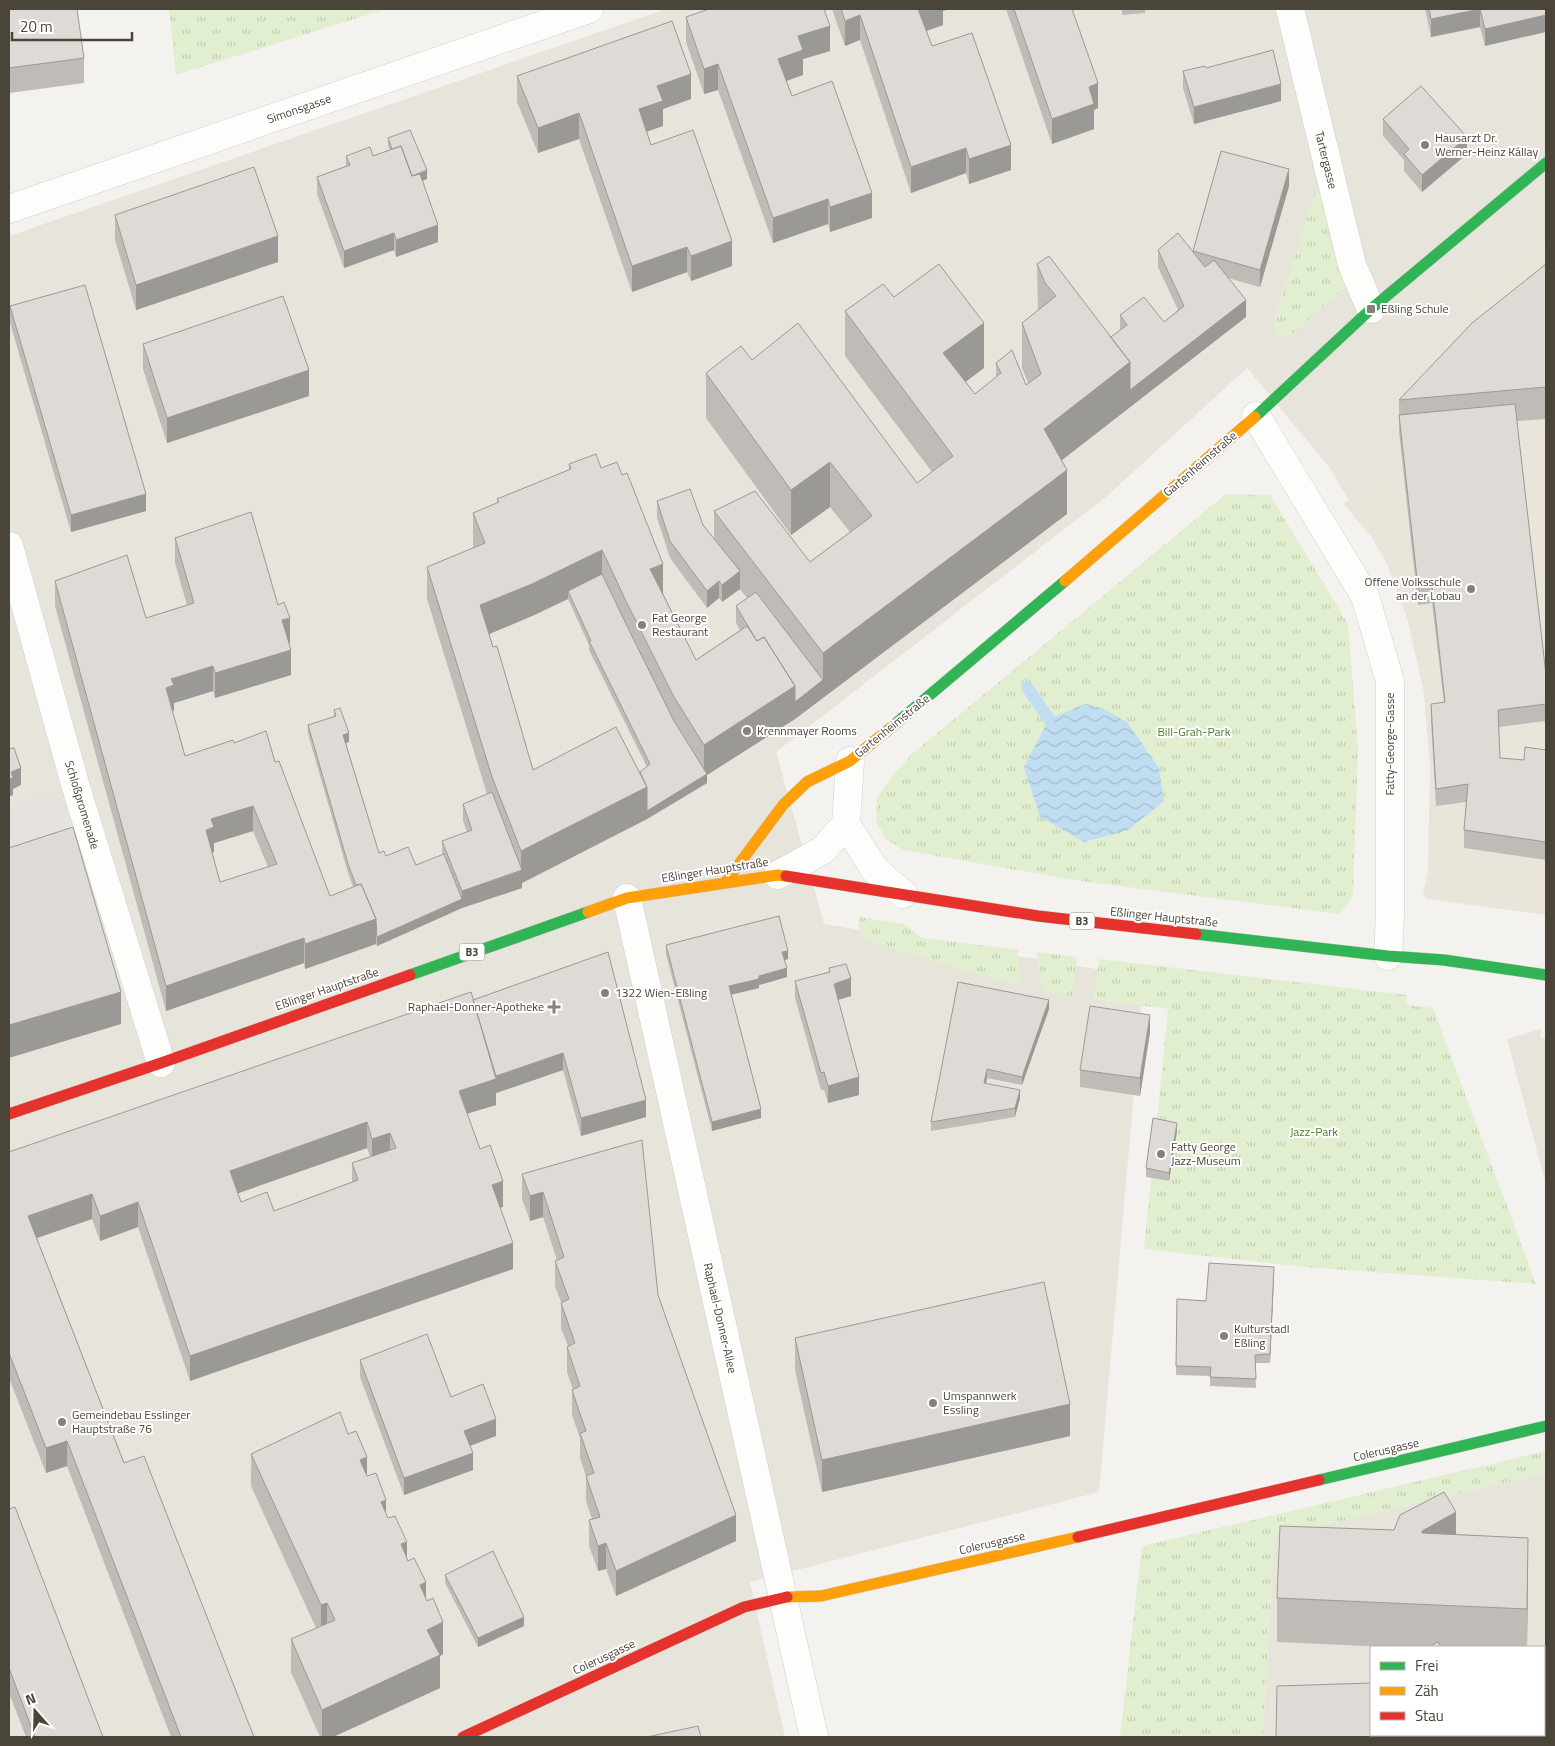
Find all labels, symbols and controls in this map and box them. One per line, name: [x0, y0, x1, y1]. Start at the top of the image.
scale bar: [12, 10, 132, 42]
text: 20 m: [20, 15, 53, 38]
street label: Simonsgasse: [264, 89, 334, 128]
place label: Hausarzt Dr. Werner-Heinz Kállay: [1435, 128, 1539, 161]
street label: Tartergasse: [1310, 129, 1343, 191]
marker: Hausarzt Dr. Werner-Heinz Kállay: [1419, 139, 1431, 151]
place label: Eßling Schule: [1381, 299, 1449, 318]
marker: Eßling Schule: [1365, 303, 1377, 315]
street label: Gartenheimstraße: [1159, 426, 1241, 501]
place label: Offene Volksschule an der Lobau: [1365, 572, 1461, 605]
marker: Offene Volksschule an der Lobau: [1465, 583, 1477, 595]
place label: Fat George Restaurant: [652, 608, 709, 641]
marker: Fat George Restaurant: [636, 619, 648, 631]
street label: Gartenheimstraße: [850, 689, 934, 762]
street label: Fatty-George-Gasse: [1380, 692, 1399, 796]
place label: Krennmayer Rooms: [757, 721, 857, 740]
park label: Bill-Grah-Park: [1157, 722, 1231, 741]
marker: Krennmayer Rooms: [741, 725, 753, 737]
street label: Schloßpromenade: [60, 758, 105, 852]
street label: Eßlinger Hauptstraße: [660, 852, 770, 887]
street label: Eßlinger Hauptstraße: [1109, 901, 1219, 932]
road number: B3: [1070, 912, 1094, 929]
road number: B3: [460, 944, 484, 960]
street label: Eßlinger Hauptstraße: [273, 962, 381, 1015]
place label: 1322 Wien-Eßling: [615, 983, 707, 1002]
marker: 1322 Wien-Eßling: [599, 987, 611, 999]
place label: Raphael-Donner-Apotheke: [408, 997, 544, 1016]
marker: Raphael-Donner-Apotheke: [548, 1001, 560, 1013]
park label: Jazz-Park: [1290, 1122, 1338, 1141]
place label: Fatty George Jazz-Museum: [1171, 1137, 1241, 1170]
marker: Fatty George Jazz-Museum: [1155, 1148, 1167, 1160]
street label: Raphael-Donner-Allee: [699, 1261, 742, 1375]
place label: Kulturstadl Eßling: [1234, 1319, 1289, 1352]
marker: Kulturstadl Eßling: [1218, 1330, 1230, 1342]
place label: Umspannwerk Essling: [943, 1386, 1017, 1419]
marker: Umspannwerk Essling: [927, 1397, 939, 1409]
place label: Gemeindebau Esslinger Hauptstraße 76: [72, 1405, 190, 1438]
marker: Gemeindebau Esslinger Hauptstraße 76: [56, 1416, 68, 1428]
street label: Colerusgasse: [1351, 1433, 1421, 1466]
street label: Colerusgasse: [957, 1526, 1027, 1559]
street label: Colerusgasse: [569, 1634, 638, 1679]
legend: [1370, 1646, 1545, 1736]
text: Frei: [1415, 1654, 1438, 1677]
text: Zäh: [1415, 1679, 1439, 1702]
north arrow: [10, 1686, 60, 1736]
text: N: [22, 1687, 39, 1710]
text: Stau: [1415, 1704, 1444, 1727]

